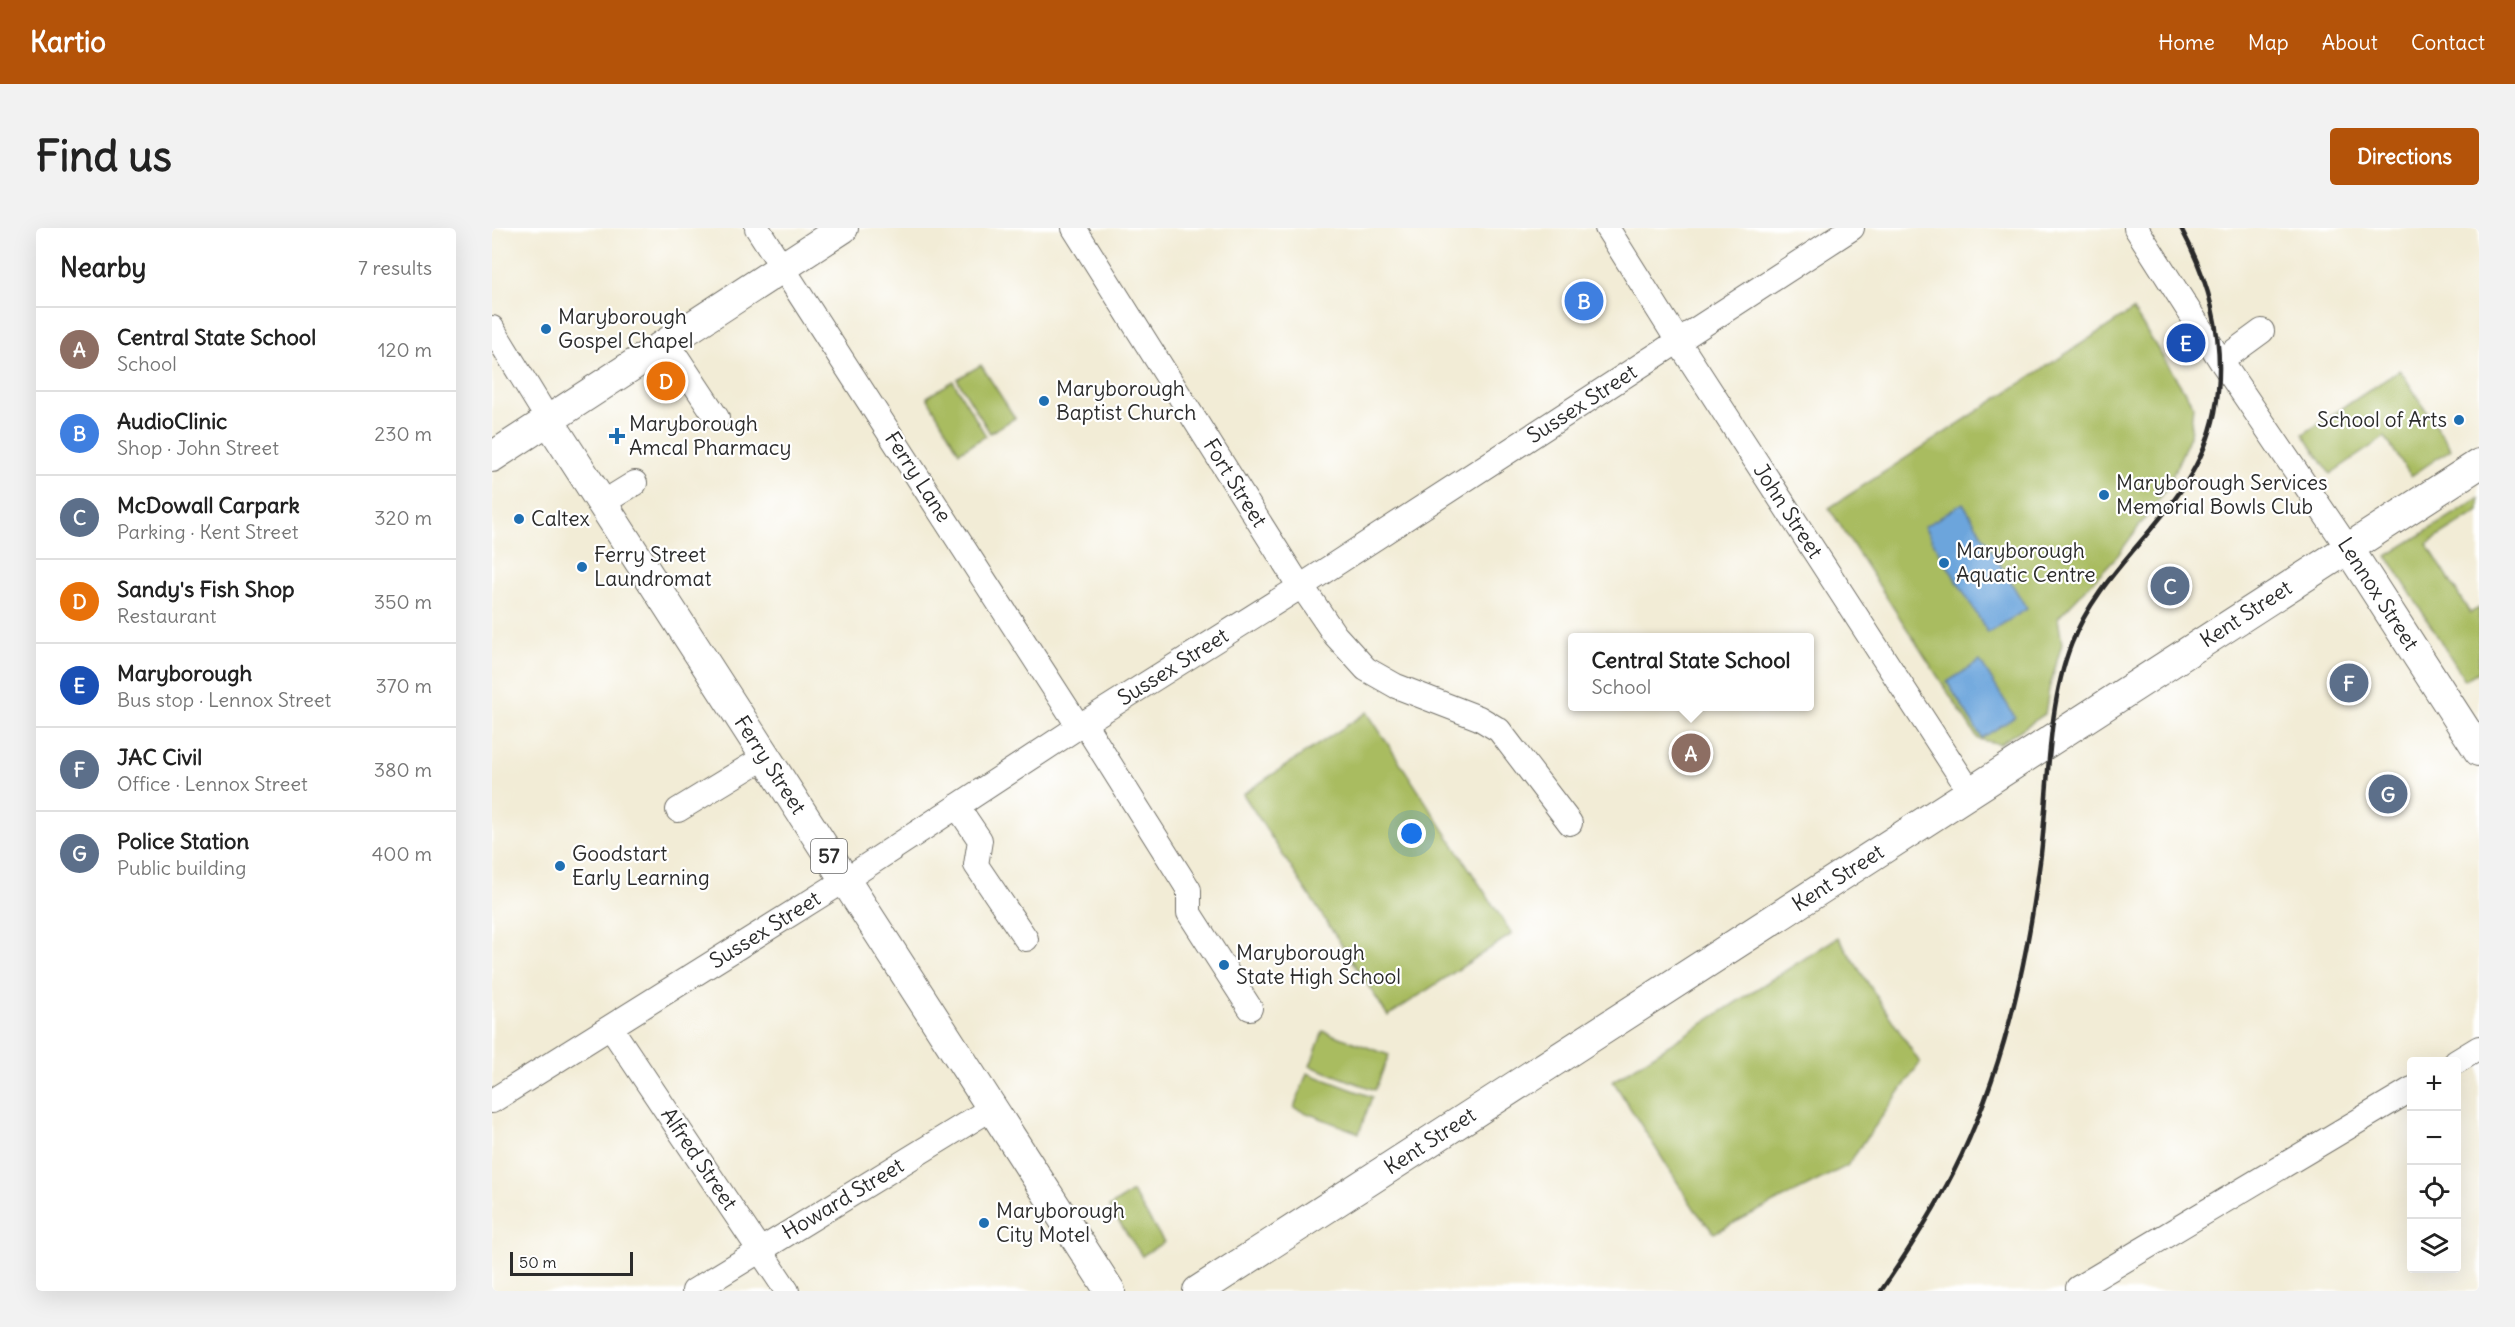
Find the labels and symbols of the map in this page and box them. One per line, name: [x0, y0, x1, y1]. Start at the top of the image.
pin: B: [1564, 278, 1604, 324]
place label: Maryborough Gospel Chapel: [558, 303, 693, 354]
pin: E: [2166, 320, 2206, 366]
marker: Maryborough Gospel Chapel: [539, 322, 553, 336]
pin: D: [646, 358, 686, 404]
street label: Sussex Street: [1522, 358, 1642, 449]
place label: Maryborough Baptist Church: [1056, 375, 1196, 426]
marker: Maryborough Baptist Church: [1037, 394, 1051, 408]
place label: School of Arts: [2317, 406, 2447, 433]
place label: Maryborough Amcal Pharmacy: [629, 410, 791, 461]
marker: School of Arts: [2452, 413, 2466, 427]
street label: Ferry Lane: [879, 426, 958, 527]
marker: Maryborough Amcal Pharmacy: [610, 429, 624, 443]
street label: Fort Street: [1198, 433, 1273, 532]
street label: John Street: [1748, 458, 1829, 563]
place label: Maryborough Services Memorial Bowls Club: [2116, 469, 2328, 520]
marker: Maryborough Services Memorial Bowls Club: [2097, 488, 2111, 502]
place label: Caltex: [531, 505, 590, 532]
marker: Caltex: [512, 512, 526, 526]
street label: Lennox Street: [2332, 532, 2425, 655]
place label: Maryborough Aquatic Centre: [1956, 537, 2096, 588]
place label: Ferry Street Laundromat: [594, 541, 712, 592]
marker: Maryborough Aquatic Centre: [1937, 556, 1951, 570]
marker: Ferry Street Laundromat: [575, 560, 589, 574]
pin: C: [2150, 564, 2190, 608]
street label: Kent Street: [2195, 574, 2297, 653]
street label: Sussex Street: [1112, 622, 1233, 711]
pin: F: [2330, 660, 2368, 706]
street label: Ferry Street: [729, 710, 812, 819]
pin: A: [1672, 730, 1710, 776]
pin: G: [2368, 772, 2408, 816]
your location: [1397, 819, 1426, 848]
street label: Kent Street: [1787, 838, 1889, 917]
road number: 57: [811, 839, 847, 873]
place label: Goodstart Early Learning: [572, 840, 710, 891]
marker: Goodstart Early Learning: [553, 859, 567, 873]
street label: Sussex Street: [704, 885, 825, 974]
place label: Maryborough State High School: [1236, 939, 1401, 990]
marker: Maryborough State High School: [1217, 958, 1231, 972]
street label: Kent Street: [1379, 1101, 1481, 1180]
street label: Alfred Street: [655, 1102, 744, 1215]
street label: Howard Street: [777, 1152, 908, 1245]
place label: Maryborough City Motel: [996, 1197, 1125, 1248]
marker: Maryborough City Motel: [977, 1216, 991, 1230]
scale bar: [510, 1249, 633, 1276]

